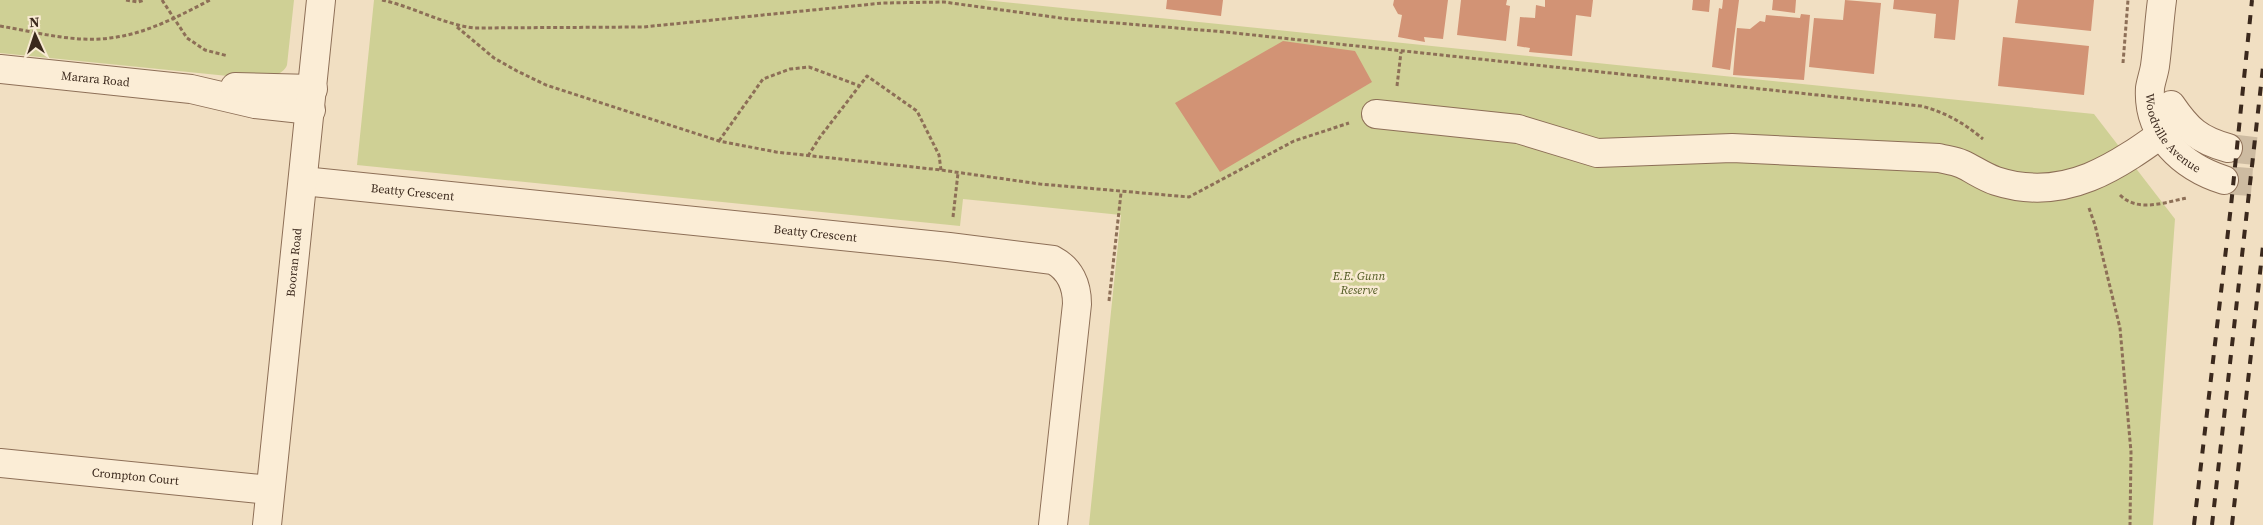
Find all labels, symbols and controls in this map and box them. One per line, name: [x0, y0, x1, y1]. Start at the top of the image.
north arrow: [10, 10, 60, 60]
text: N: [29, 12, 40, 32]
street label: Marara Road: [60, 67, 131, 91]
street label: Woodville Avenue: [2142, 93, 2204, 176]
street label: Beatty Crescent: [370, 180, 455, 204]
street label: Beatty Crescent: [773, 221, 858, 246]
street label: Booran Road: [283, 227, 306, 298]
park label: E.E. Gunn Reserve: [1332, 268, 1385, 298]
street label: Crompton Court: [91, 464, 180, 489]

